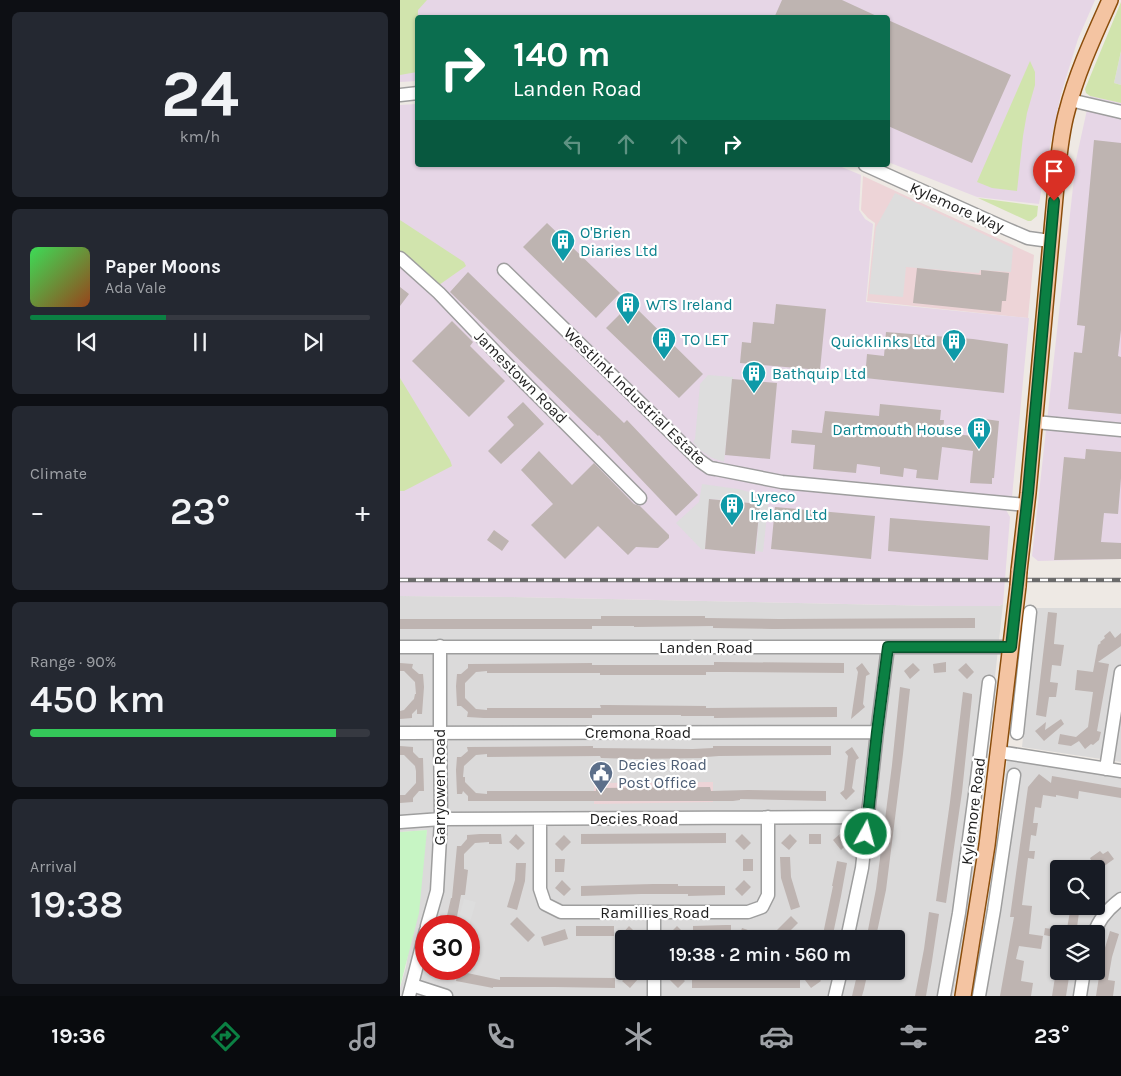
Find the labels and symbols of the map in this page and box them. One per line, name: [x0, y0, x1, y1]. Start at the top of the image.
pin: [1033, 150, 1075, 201]
street label: Kylemore Way: [907, 178, 1008, 237]
place label: O'Brien Diaries Ltd: [580, 223, 658, 260]
building icon: O'Brien Diaries Ltd: [550, 228, 576, 262]
building icon: WTS Ireland: [615, 291, 641, 325]
place label: WTS Ireland: [646, 295, 733, 314]
street label: Westlink Industrial Estate: [560, 323, 710, 469]
building icon: TO LET: [651, 326, 677, 360]
street label: Jamestown Road: [471, 327, 571, 427]
building icon: Quicklinks Ltd: [941, 328, 967, 362]
place label: TO LET: [682, 330, 729, 349]
place label: Quicklinks Ltd: [831, 332, 936, 351]
building icon: Bathquip Ltd: [741, 360, 767, 394]
place label: Bathquip Ltd: [772, 364, 866, 383]
building icon: Dartmouth House: [966, 416, 992, 450]
place label: Dartmouth House: [832, 420, 962, 439]
place label: Lyreco Ireland Ltd: [750, 487, 828, 524]
building icon: Lyreco Ireland Ltd: [719, 492, 745, 526]
street label: Landen Road: [659, 638, 753, 657]
street label: Cremona Road: [585, 723, 691, 742]
street label: Garryowen Road: [430, 729, 449, 845]
place label: Decies Road Post Office: [618, 755, 707, 792]
street label: Kylemore Road: [957, 756, 989, 866]
public building icon: Decies Road Post Office: [588, 760, 614, 794]
position arrow: [839, 807, 891, 859]
street label: Decies Road: [589, 809, 679, 828]
street label: Ramillies Road: [600, 903, 710, 922]
speed limit sign: 30: [415, 915, 480, 980]

